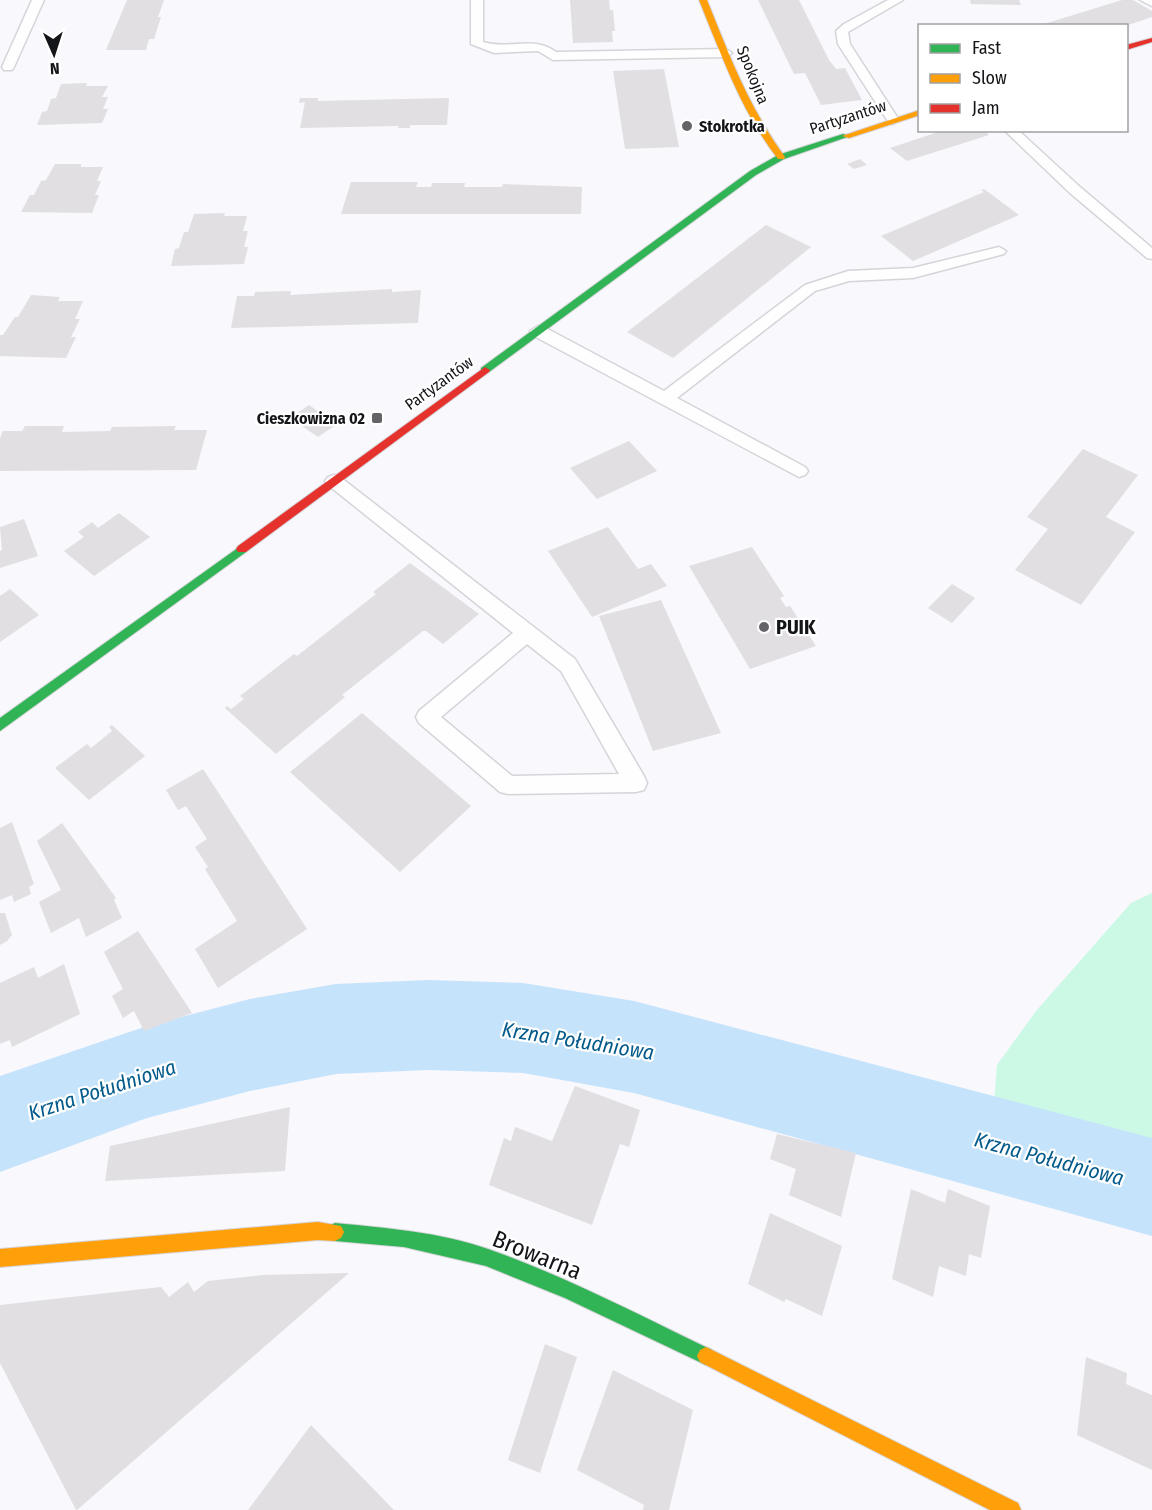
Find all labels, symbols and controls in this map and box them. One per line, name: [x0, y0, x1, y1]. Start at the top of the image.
north arrow: [24, 24, 84, 84]
legend: [918, 24, 1128, 132]
text: Fast: [972, 37, 1001, 59]
street label: Spokojna: [733, 43, 773, 107]
text: N: [49, 59, 60, 78]
text: Slow: [972, 67, 1007, 89]
street label: Partyzantów: [807, 96, 889, 138]
text: Jam: [972, 97, 1000, 119]
place label: Stokrotka: [699, 117, 765, 136]
marker: Stokrotka: [680, 119, 694, 133]
street label: Partyzantów: [401, 352, 477, 414]
place label: Cieszkowizna 02: [257, 409, 366, 428]
marker: Cieszkowizna 02: [370, 411, 384, 425]
place label: PUIK: [776, 615, 816, 639]
marker: PUIK: [757, 620, 771, 634]
water label: Krzna Południowa: [500, 1016, 656, 1066]
water label: Krzna Południowa: [25, 1054, 179, 1126]
water label: Krzna Południowa: [971, 1127, 1127, 1191]
street label: Browarna: [488, 1225, 586, 1285]

